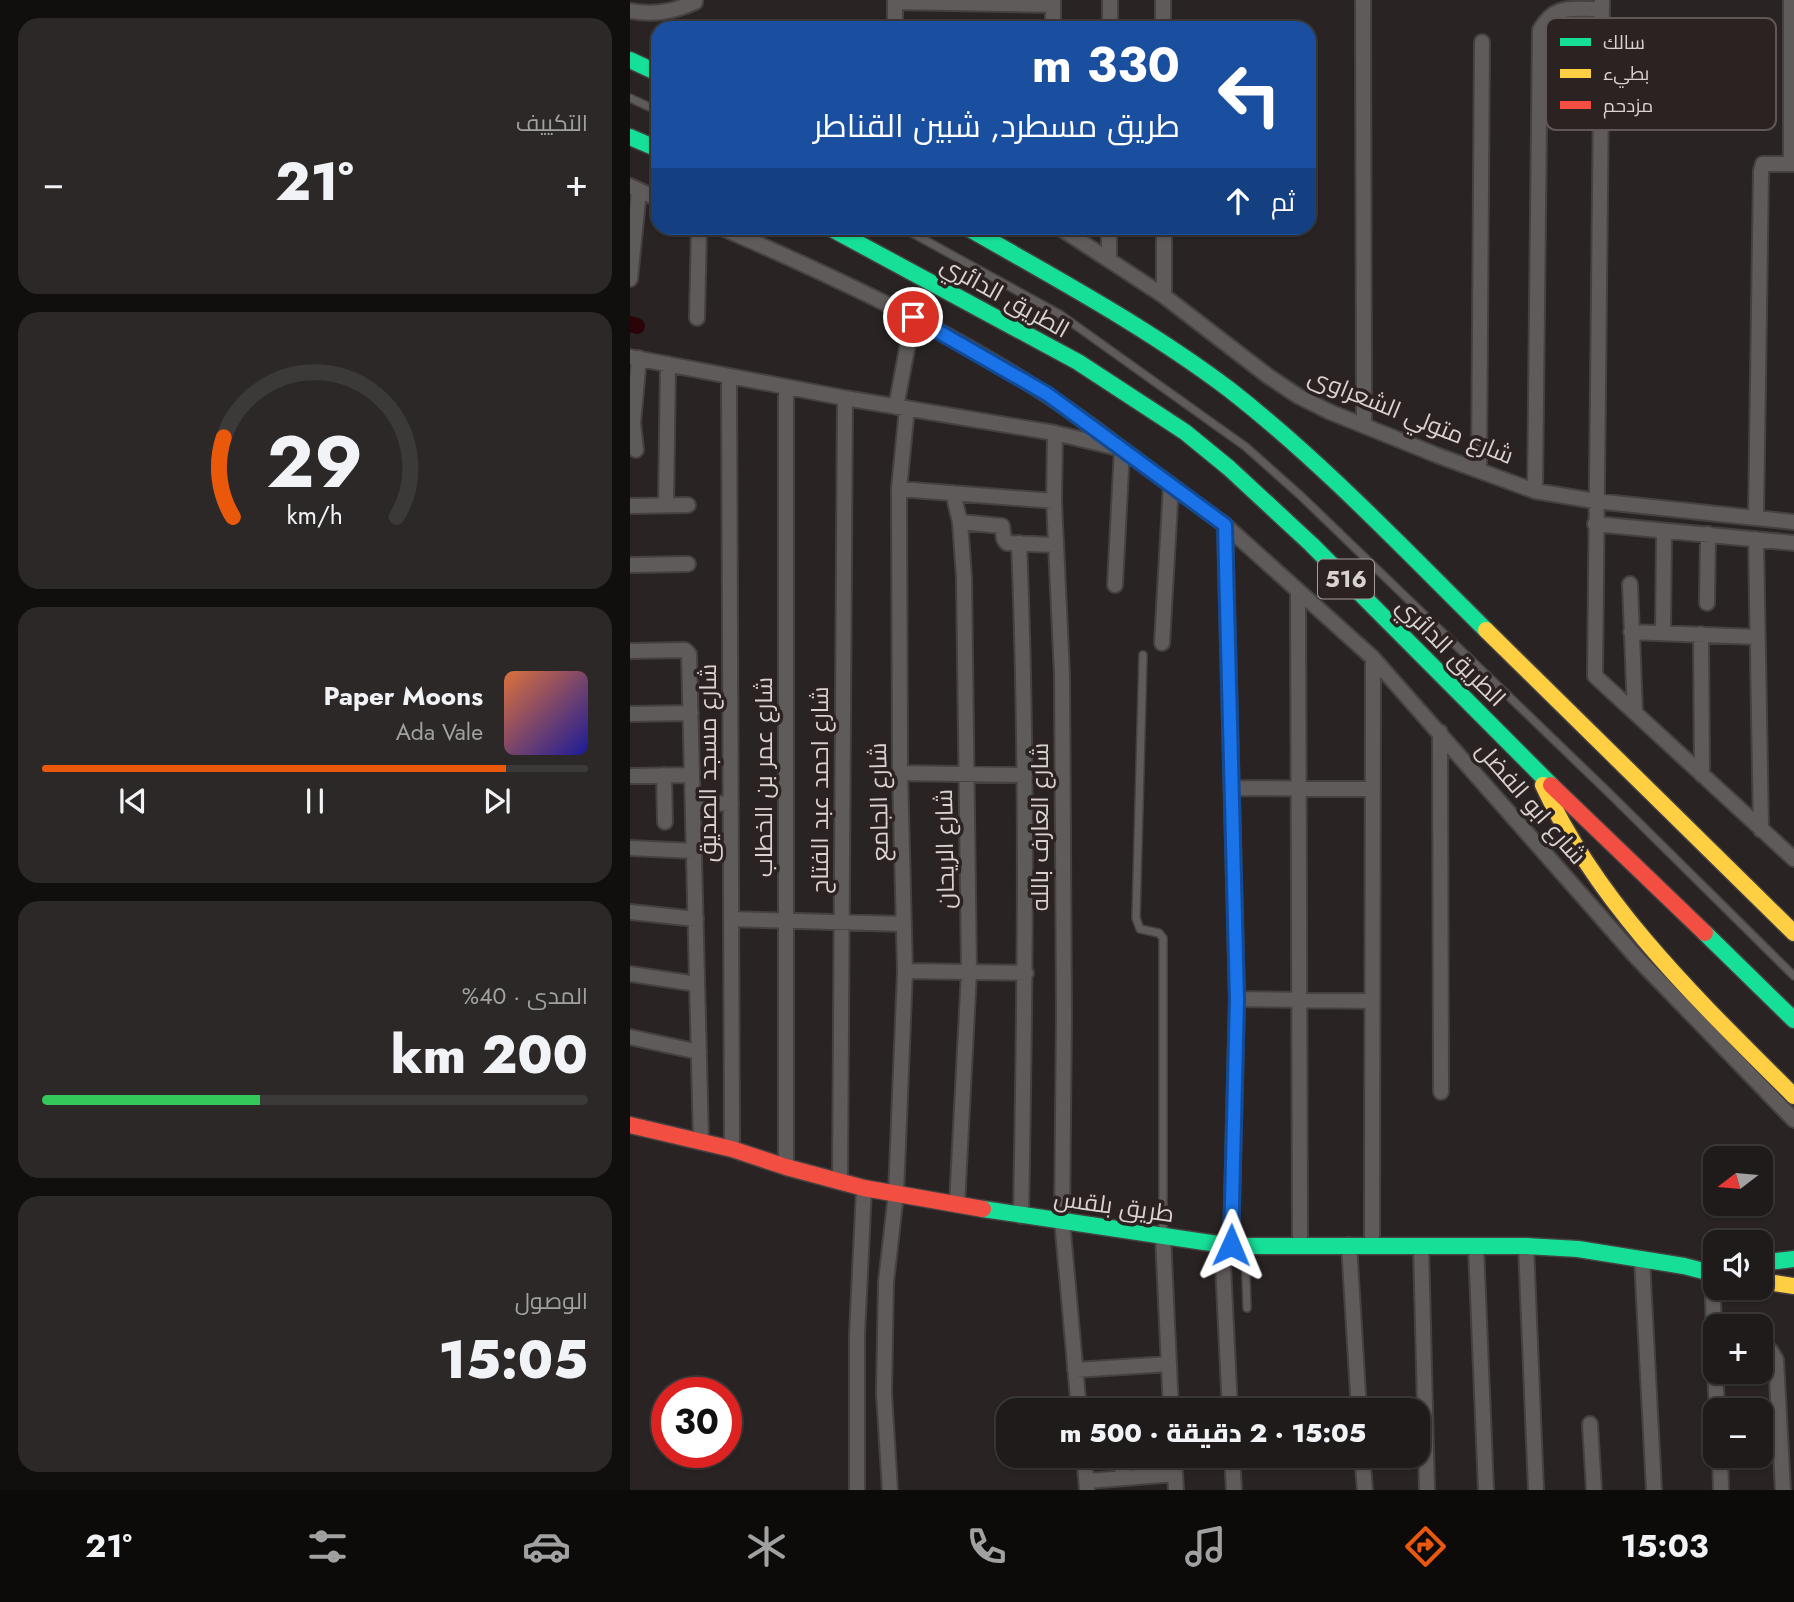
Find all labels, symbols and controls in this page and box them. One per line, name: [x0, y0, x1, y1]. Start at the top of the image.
legend: [1546, 18, 1776, 130]
text: سالك: [1603, 29, 1645, 56]
text: 330 m: [1032, 30, 1180, 100]
icon: left: [1204, 49, 1295, 140]
text: بطيء: [1603, 60, 1649, 88]
text: مزدحم: [1603, 92, 1653, 119]
text: طريق مسطرد, شبين القناطر: [813, 103, 1180, 149]
text: التكييف: [516, 106, 588, 140]
text: 21°: [275, 144, 354, 220]
text: −: [42, 155, 64, 210]
text: +: [565, 155, 588, 210]
icon: ahead: [1219, 182, 1257, 220]
text: ثم: [1271, 183, 1295, 221]
street label: الطريق الدائري: [934, 247, 1076, 347]
pin: [883, 287, 943, 347]
icon: arrive: [894, 298, 932, 336]
street label: شارع متولي الشعراوى: [1302, 358, 1519, 475]
text: 29: [267, 409, 363, 514]
text: km/h: [287, 496, 343, 532]
road number: 516: [1318, 559, 1374, 598]
street label: الطريق الدائري: [1388, 589, 1514, 715]
street label: شارع مسجد الصديق: [690, 664, 725, 862]
text: Paper Moons: [323, 677, 483, 715]
street label: شارع عمر بن الخطاب: [746, 677, 781, 877]
street label: شارع احمد عبد الفتاح: [802, 686, 837, 894]
text: Ada Vale: [396, 715, 483, 749]
street label: شارع ابو الفضل: [1468, 733, 1595, 872]
street label: شارع الجامع: [860, 742, 897, 862]
street label: شارع العارف بالله: [1022, 743, 1057, 911]
icon: previous: [114, 782, 152, 820]
icon: pause: [296, 782, 334, 820]
icon: next: [478, 782, 516, 820]
street label: شارع الريحان: [926, 789, 963, 909]
text: المدى · 40%: [462, 979, 588, 1013]
text: 200 km: [391, 1017, 588, 1093]
north arrow: [1703, 1146, 1773, 1216]
map controls: [1703, 1146, 1773, 1468]
street label: طريق بلقس: [1052, 1180, 1176, 1231]
position arrow: [1194, 1208, 1268, 1282]
button: sound: [1703, 1230, 1773, 1300]
text: الوصول: [515, 1284, 588, 1318]
button: +: [1703, 1314, 1773, 1384]
text: 15:05: [438, 1322, 588, 1398]
speed limit sign: 30: [651, 1377, 742, 1468]
button: −: [1703, 1398, 1773, 1468]
text: 15:05 · 2 دقيقة · 500 m: [1060, 1414, 1366, 1452]
icon: filters: [303, 1522, 352, 1571]
icon: car: [522, 1522, 571, 1571]
icon: climate: [742, 1522, 791, 1571]
icon: phone: [962, 1522, 1011, 1571]
icon: music: [1181, 1522, 1230, 1571]
icon: directions: [1401, 1522, 1450, 1571]
text: 21°: [85, 1523, 132, 1569]
text: 15:03: [1620, 1523, 1709, 1569]

